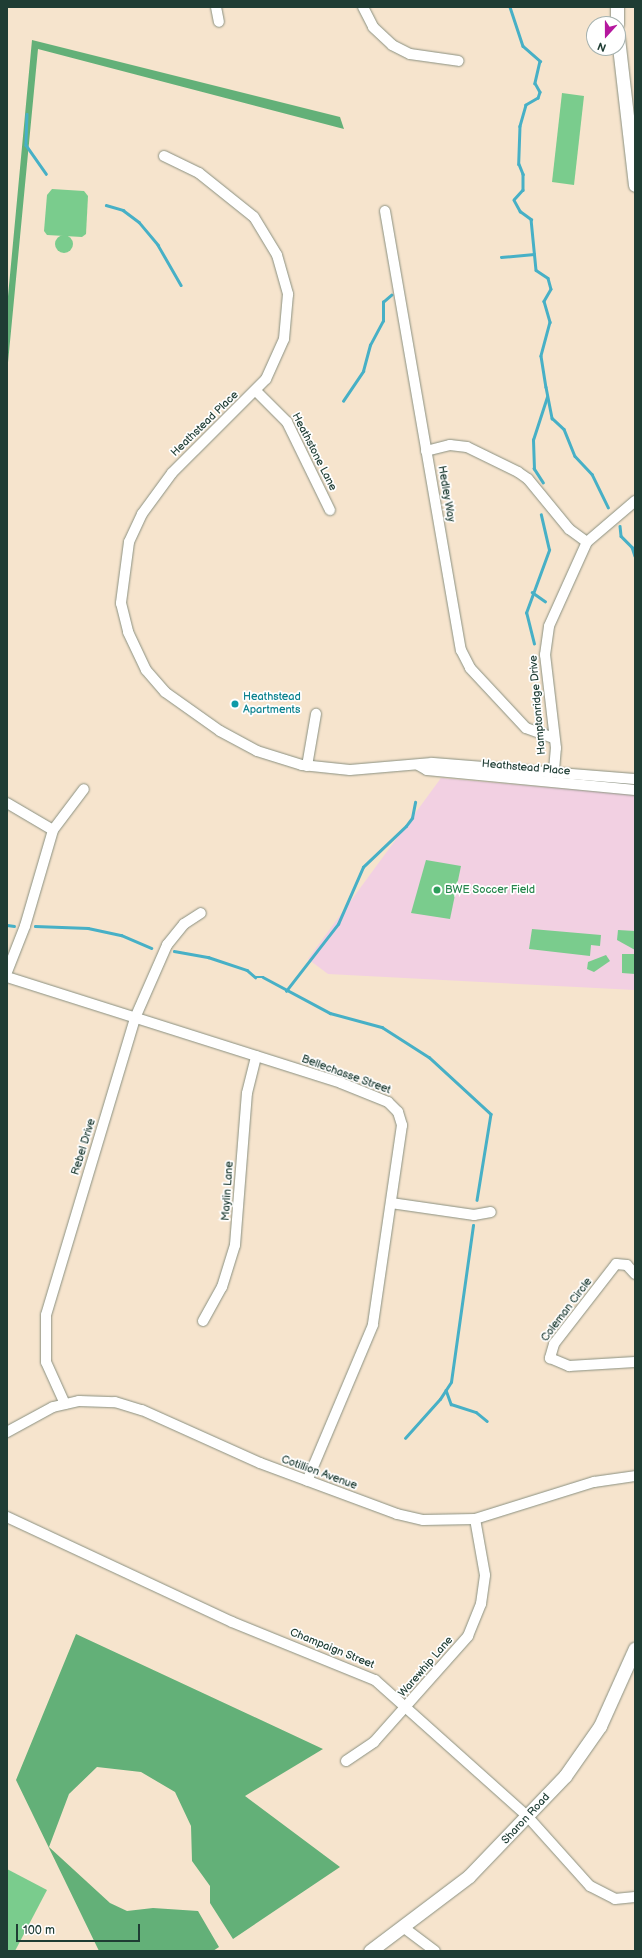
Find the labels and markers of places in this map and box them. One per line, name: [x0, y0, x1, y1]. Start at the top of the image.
place label: Heathstead Apartments: [243, 691, 301, 717]
marker: Heathstead Apartments: [230, 699, 240, 709]
place label: BWE Soccer Field: [445, 883, 535, 897]
marker: BWE Soccer Field: [432, 885, 442, 895]

